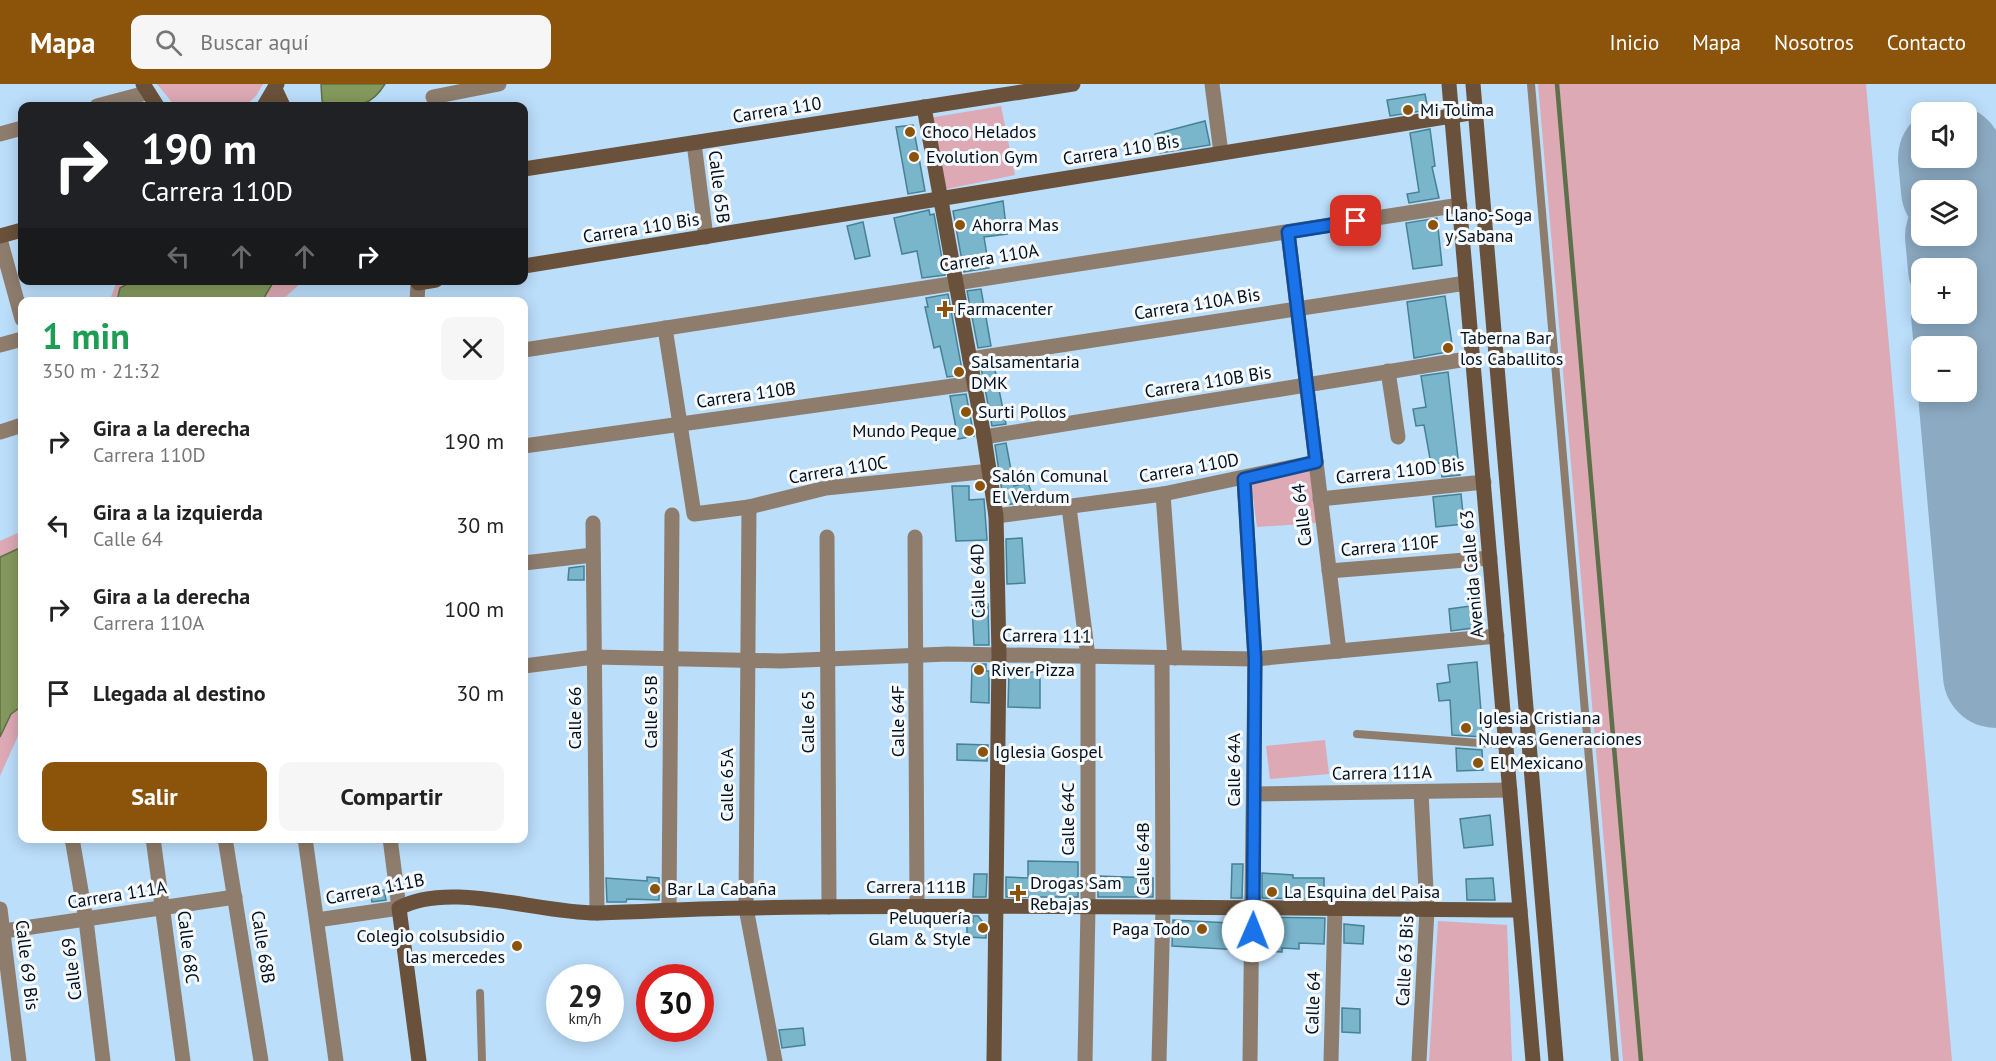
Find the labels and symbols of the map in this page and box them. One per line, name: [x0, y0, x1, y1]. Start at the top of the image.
street label: Carrera 110: [731, 91, 823, 128]
place label: Mi Tolima: [1420, 98, 1494, 121]
marker: Mi Tolima: [1401, 103, 1415, 117]
place label: Choco Helados: [922, 120, 1036, 143]
marker: Choco Helados: [903, 125, 917, 139]
street label: Carrera 110 Bis: [1061, 129, 1181, 170]
place label: Evolution Gym: [926, 145, 1038, 168]
street label: Calle 65B: [704, 149, 735, 225]
marker: Evolution Gym: [907, 150, 921, 164]
pin: [1330, 195, 1381, 246]
place label: Llano-Soga y Sabana: [1445, 203, 1532, 247]
street label: Carrera 110 Bis: [581, 207, 701, 248]
place label: Ahorra Mas: [972, 213, 1059, 236]
marker: Ahorra Mas: [953, 218, 967, 232]
marker: Llano-Soga y Sabana: [1426, 218, 1440, 232]
street label: Carrera 110A: [938, 238, 1041, 277]
street label: Carrera 110A Bis: [1132, 282, 1261, 325]
place label: Farmacenter: [957, 297, 1053, 320]
marker: Farmacenter: [938, 302, 952, 316]
place label: Taberna Bar los Caballitos: [1460, 326, 1563, 370]
marker: Taberna Bar los Caballitos: [1441, 341, 1455, 355]
place label: Salsamentaria DMK: [971, 350, 1080, 394]
street label: Carrera 110B Bis: [1143, 360, 1273, 403]
marker: Salsamentaria DMK: [952, 365, 966, 379]
street label: Carrera 110B: [695, 376, 797, 413]
place label: Surti Pollos: [978, 400, 1066, 423]
marker: Surti Pollos: [959, 405, 973, 419]
place label: Mundo Peque: [852, 419, 957, 442]
marker: Mundo Peque: [962, 424, 976, 438]
street label: Carrera 110D: [1137, 447, 1241, 488]
street label: Carrera 110C: [787, 450, 889, 489]
street label: Carrera 110D Bis: [1335, 452, 1465, 489]
place label: Salón Comunal El Verdum: [992, 464, 1108, 508]
marker: Salón Comunal El Verdum: [973, 479, 987, 493]
street label: Calle 64: [1286, 482, 1317, 548]
street label: Avenida Calle 63: [1454, 509, 1489, 639]
street label: Carrera 110F: [1340, 530, 1440, 561]
street label: Calle 64D: [965, 543, 990, 619]
street label: Carrera 111: [1002, 623, 1092, 648]
place label: River Pizza: [991, 658, 1075, 681]
marker: River Pizza: [972, 663, 986, 677]
street label: Calle 65B: [639, 675, 662, 749]
street label: Calle 64F: [886, 685, 909, 757]
street label: Calle 66: [563, 687, 586, 749]
street label: Calle 65: [796, 691, 819, 753]
place label: Iglesia Cristiana Nuevas Generaciones: [1478, 706, 1642, 750]
marker: Iglesia Cristiana Nuevas Generaciones: [1459, 721, 1473, 735]
street label: Calle 64A: [1222, 733, 1245, 807]
place label: Iglesia Gospel: [995, 740, 1104, 763]
marker: Iglesia Gospel: [976, 745, 990, 759]
street label: Calle 65A: [715, 748, 738, 822]
place label: El Mexicano: [1490, 751, 1583, 774]
marker: El Mexicano: [1471, 756, 1485, 770]
street label: Carrera 111A: [1332, 760, 1433, 785]
street label: Calle 64C: [1056, 782, 1079, 856]
street label: Calle 64B: [1131, 822, 1154, 896]
street label: Carrera 111B: [324, 868, 426, 909]
place label: Drogas Sam Rebajas: [1030, 871, 1122, 915]
street label: Carrera 111A: [66, 875, 169, 914]
street label: Carrera 111B: [866, 875, 966, 898]
place label: Bar La Cabaña: [667, 877, 776, 900]
place label: La Esquina del Paisa: [1284, 880, 1440, 903]
marker: Bar La Cabaña: [648, 882, 662, 896]
marker: La Esquina del Paisa: [1265, 885, 1279, 899]
marker: Drogas Sam Rebajas: [1011, 886, 1025, 900]
position arrow: [1221, 899, 1285, 963]
place label: Peluquería Glam & Style: [868, 906, 971, 950]
street label: Calle 68C: [173, 909, 204, 985]
street label: Calle 68B: [246, 909, 281, 985]
street label: Calle 63 Bis: [1391, 915, 1418, 1007]
place label: Paga Todo: [1112, 917, 1190, 940]
street label: Calle 69 Bis: [11, 919, 44, 1011]
marker: Peluquería Glam & Style: [976, 921, 990, 935]
marker: Paga Todo: [1195, 922, 1209, 936]
place label: Colegio colsubsidio las mercedes: [356, 924, 505, 968]
street label: Calle 69: [56, 936, 87, 1002]
marker: Colegio colsubsidio las mercedes: [510, 939, 524, 953]
speed limit sign: 30: [636, 964, 714, 1042]
street label: Calle 64: [1300, 971, 1325, 1035]

